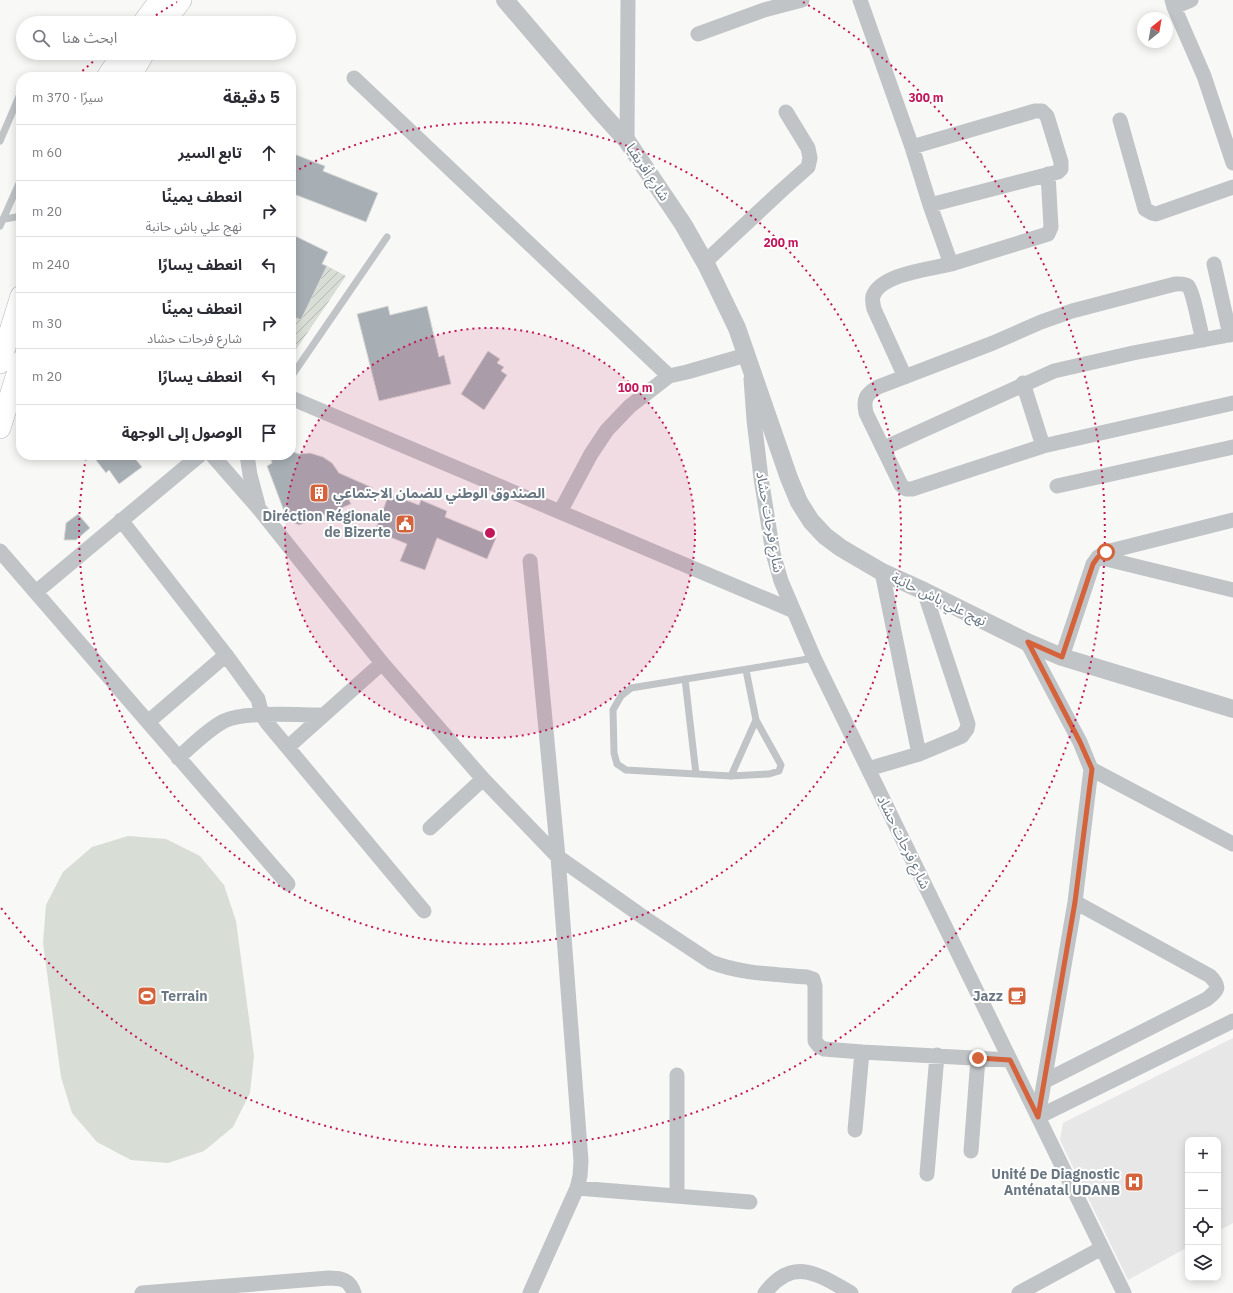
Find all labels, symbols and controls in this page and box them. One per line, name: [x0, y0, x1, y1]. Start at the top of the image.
north arrow: [1137, 12, 1173, 48]
search box: [16, 16, 296, 60]
icon: search: [30, 27, 52, 49]
text: ابحث هنا: [62, 28, 117, 47]
text: 5 دقيقة: [223, 86, 280, 108]
text: سيرًا · 370 m: [32, 89, 103, 106]
text: 300 m: [908, 90, 944, 105]
street label: شارع أفريقيا: [621, 140, 674, 205]
icon: ahead: [258, 142, 280, 164]
text: تابع السير: [178, 143, 242, 162]
text: 60 m: [32, 144, 62, 161]
text: انعطف يمينًا: [162, 187, 242, 206]
icon: right: [258, 200, 280, 222]
text: 20 m: [32, 203, 62, 220]
text: نهج علي باش حانبة: [146, 218, 242, 235]
text: 200 m: [763, 235, 799, 250]
icon: left: [258, 254, 280, 276]
text: انعطف يسارًا: [158, 255, 242, 274]
text: 240 m: [32, 256, 70, 273]
text: انعطف يمينًا: [162, 299, 242, 318]
icon: right: [258, 312, 280, 334]
text: 30 m: [32, 315, 62, 332]
text: شارع فرحات حشاد: [147, 330, 242, 347]
icon: left: [258, 366, 280, 388]
text: انعطف يسارًا: [158, 367, 242, 386]
text: 20 m: [32, 368, 62, 385]
text: 100 m: [617, 380, 653, 395]
icon: arrive: [258, 422, 280, 444]
text: الوصول إلى الوجهة: [122, 423, 242, 442]
street label: شارع فرحات حشاد: [750, 470, 788, 574]
building icon: الصندوق الوطني للضمان الاجتماعي: [308, 482, 330, 504]
place label: الصندوق الوطني للضمان الاجتماعي: [333, 484, 545, 504]
place label: Diréction Régionale de Bizerte: [262, 507, 391, 541]
public building icon: Diréction Régionale de Bizerte: [394, 513, 416, 535]
centre of rings: [483, 526, 497, 540]
route start: [1097, 543, 1115, 561]
street label: نهج علي باش حانبة: [887, 568, 990, 632]
street label: شارع فرحات حشاد: [872, 792, 935, 893]
sports icon: Terrain: [136, 985, 158, 1007]
cafe icon: Jazz: [1006, 985, 1028, 1007]
place label: Terrain: [161, 987, 208, 1005]
place label: Jazz: [973, 987, 1003, 1005]
route end: [969, 1049, 987, 1067]
map controls: [1185, 1137, 1221, 1281]
button: +: [1185, 1137, 1221, 1173]
place label: Unité De Diagnostic Anténatal UDANB: [991, 1165, 1120, 1199]
hospital icon: Unité De Diagnostic Anténatal UDANB: [1123, 1171, 1145, 1193]
button: −: [1185, 1173, 1221, 1209]
button: locate: [1185, 1209, 1221, 1245]
button: layers: [1185, 1245, 1221, 1281]

